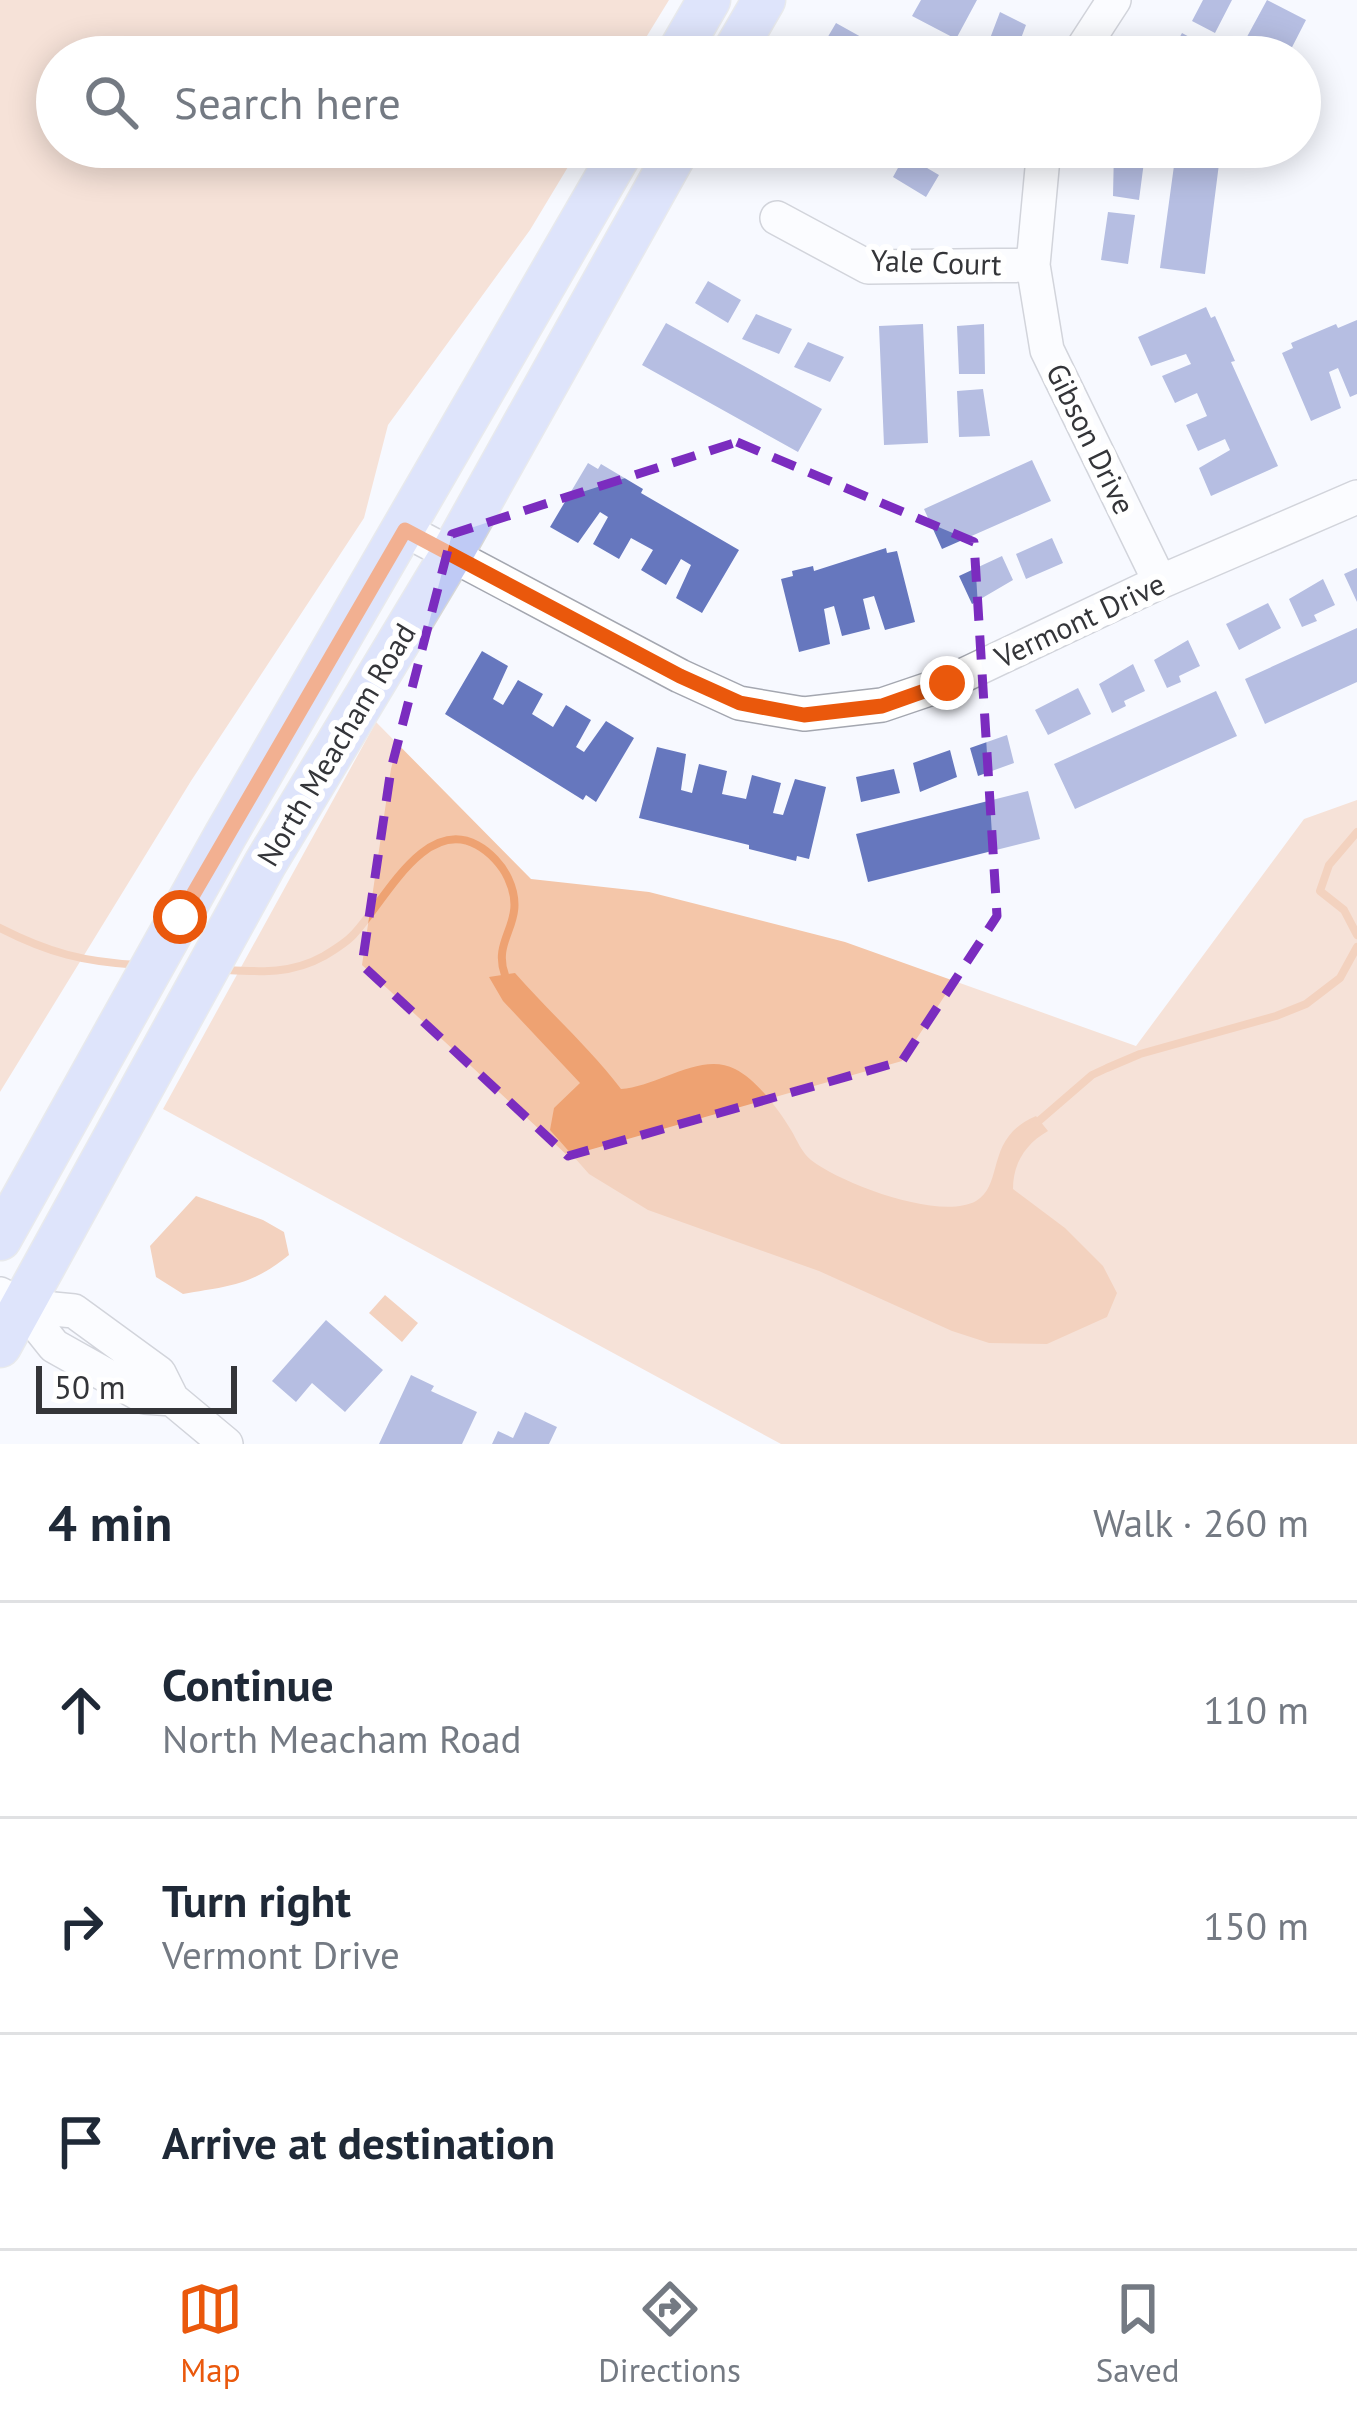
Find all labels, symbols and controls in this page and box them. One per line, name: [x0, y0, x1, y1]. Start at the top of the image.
search box: [36, 36, 1321, 168]
icon: search: [78, 69, 144, 135]
text: Search here: [174, 73, 401, 131]
street label: Yale Court: [870, 240, 1002, 283]
street label: Gibson Drive: [1038, 357, 1145, 520]
street label: Vermont Drive: [987, 563, 1171, 676]
street label: North Meacham Road: [248, 616, 424, 873]
route end: [920, 656, 974, 710]
route start: [153, 890, 207, 944]
scale bar: [36, 1360, 237, 1413]
text: 50 m: [54, 1365, 126, 1408]
text: 4 min: [48, 1489, 172, 1555]
text: Walk · 260 m: [1093, 1497, 1309, 1548]
text: Continue: [162, 1655, 334, 1713]
icon: ahead: [48, 1677, 114, 1743]
text: 110 m: [1203, 1684, 1309, 1735]
text: North Meacham Road: [162, 1713, 521, 1764]
text: Turn right: [162, 1871, 351, 1929]
icon: right: [48, 1893, 114, 1959]
text: 150 m: [1203, 1900, 1309, 1951]
text: Vermont Drive: [162, 1929, 400, 1980]
icon: arrive: [48, 2109, 114, 2175]
text: Arrive at destination: [162, 2113, 555, 2171]
tab: Map: [177, 2276, 243, 2391]
tab: Directions: [598, 2276, 741, 2391]
tab: Saved: [1096, 2276, 1180, 2391]

